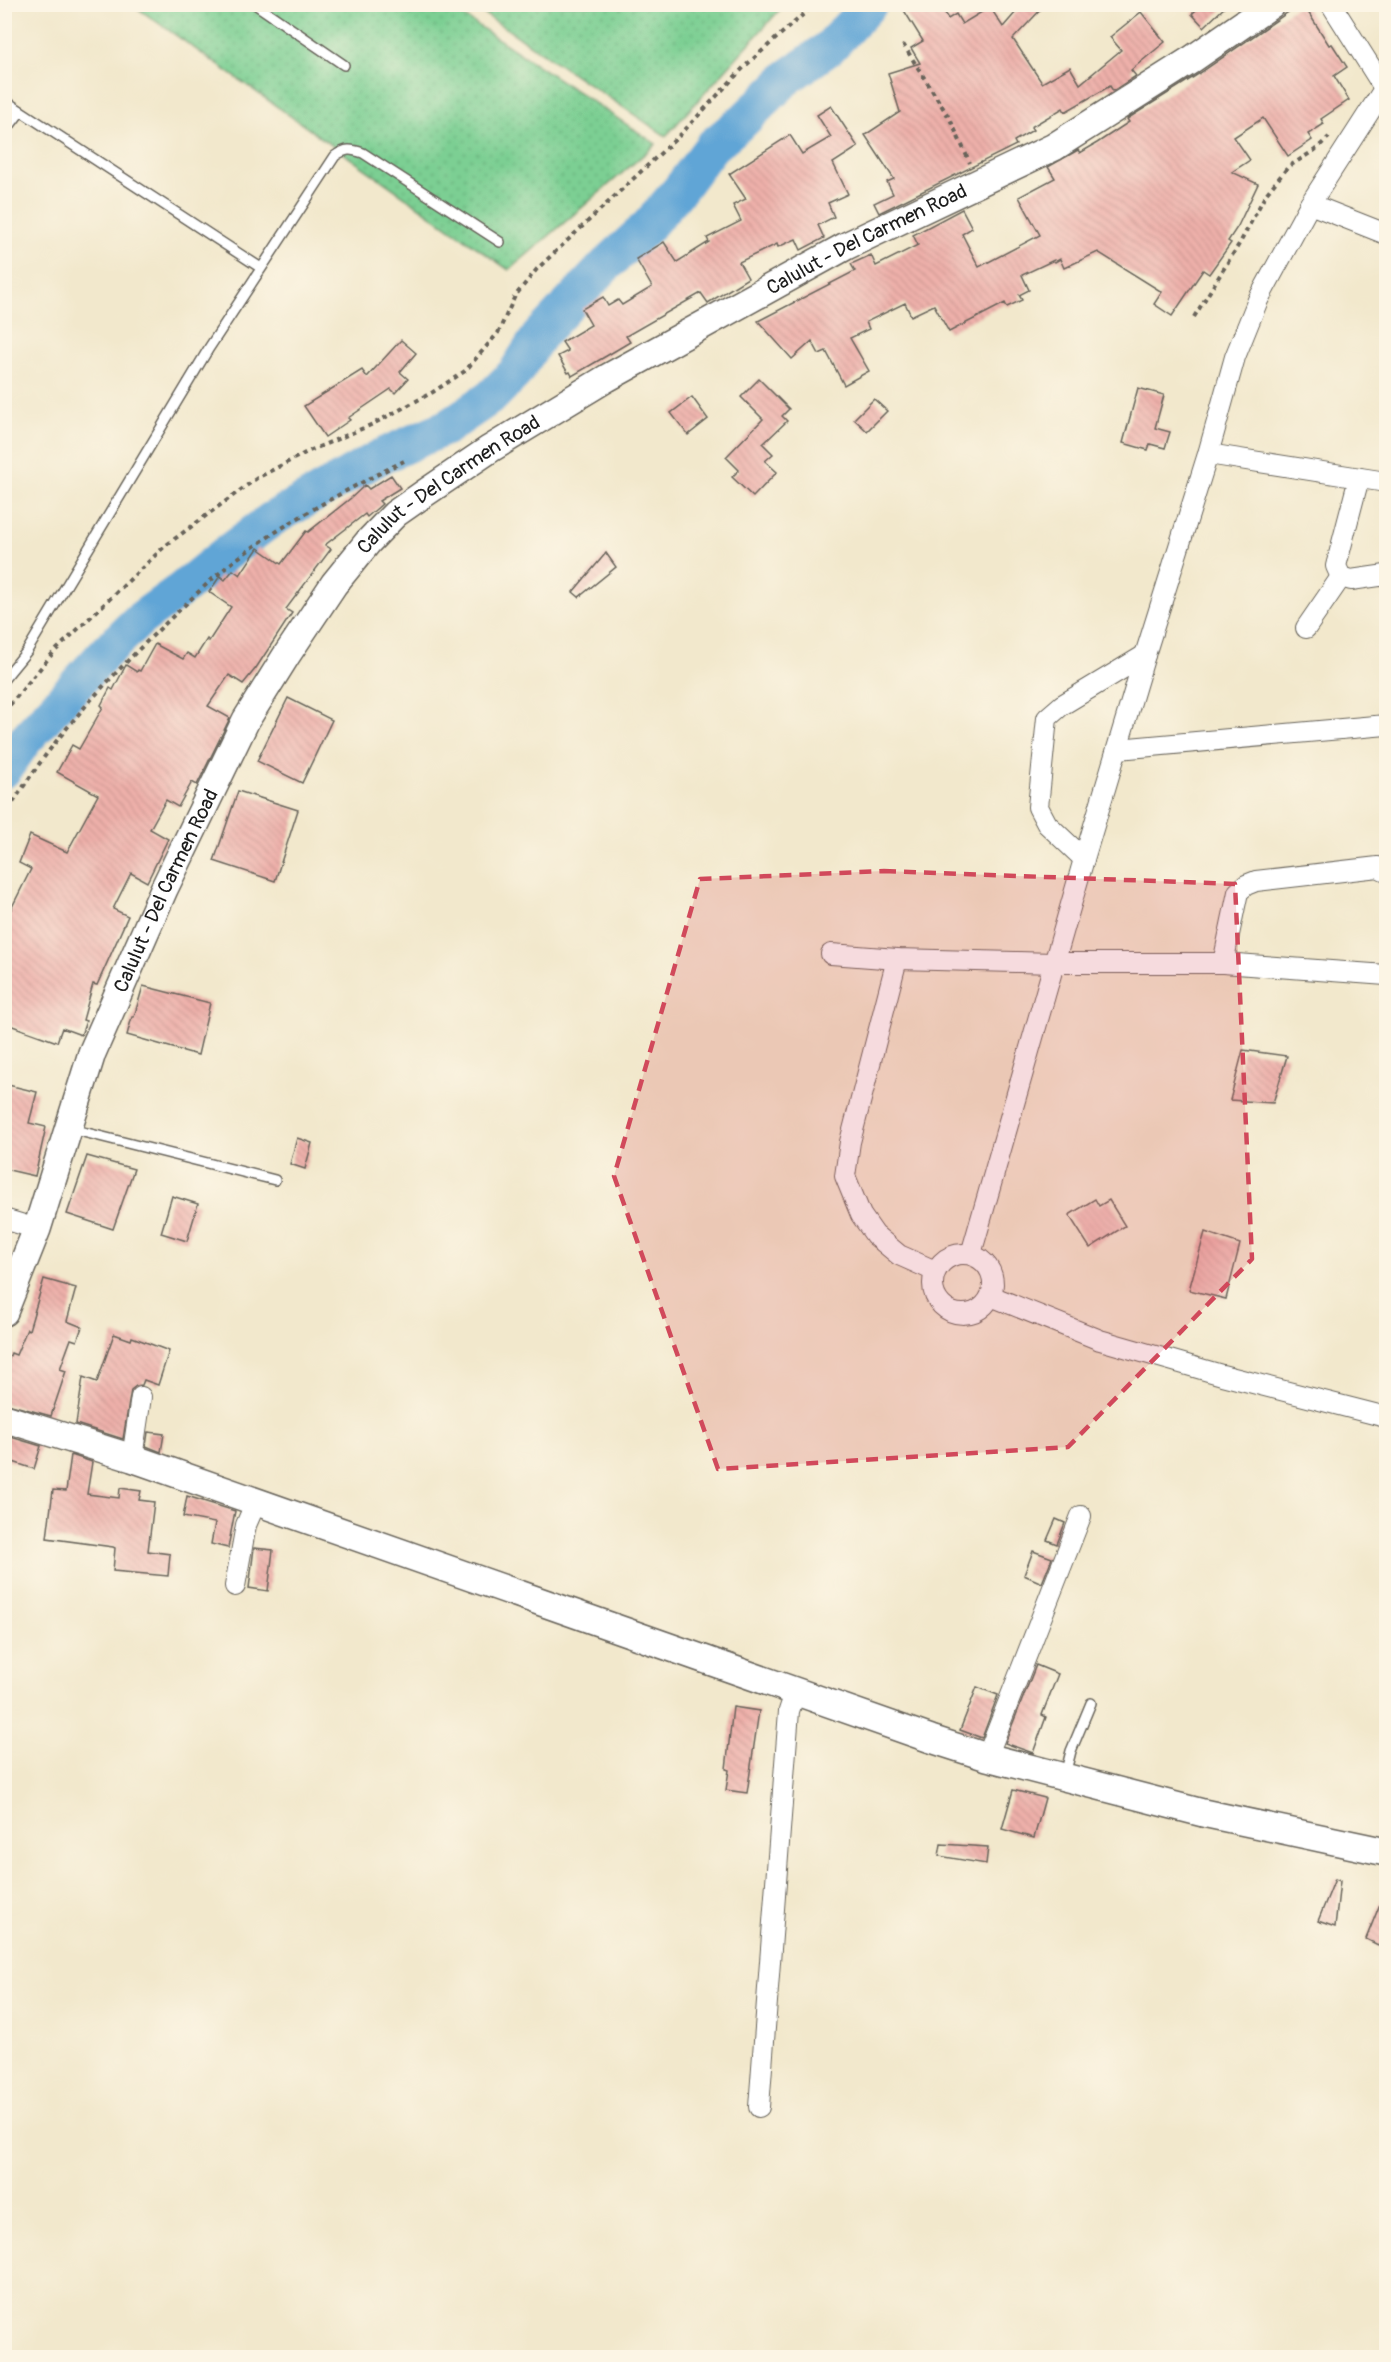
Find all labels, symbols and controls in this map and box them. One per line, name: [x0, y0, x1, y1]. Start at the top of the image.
street label: Calulut - Del Carmen Road: [762, 178, 971, 301]
street label: Calulut - Del Carmen Road: [352, 410, 545, 559]
street label: Calulut - Del Carmen Road: [108, 785, 224, 996]

